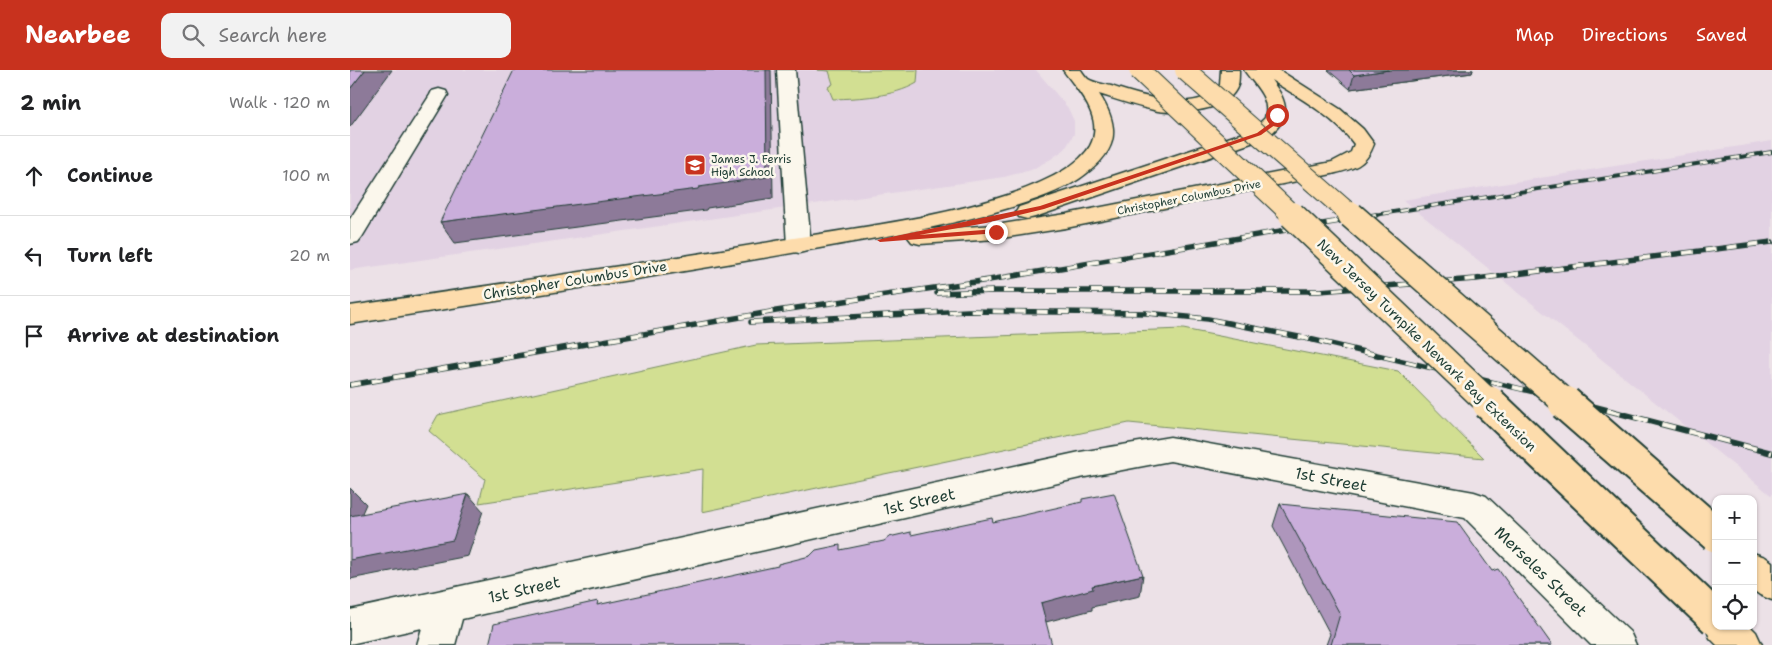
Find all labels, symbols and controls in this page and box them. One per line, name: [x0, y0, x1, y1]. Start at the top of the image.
search box: [161, 13, 511, 58]
text: Nearbee: [25, 19, 131, 51]
icon: search: [179, 21, 207, 49]
text: Search here: [219, 23, 327, 48]
text: Map: [1516, 23, 1554, 47]
text: Directions: [1582, 23, 1668, 47]
text: Saved: [1696, 23, 1747, 47]
text: 2 min: [20, 89, 81, 117]
text: Walk · 120 m: [229, 92, 330, 113]
route start: [1266, 104, 1289, 127]
place label: James J. Ferris High School: [711, 152, 791, 180]
school or university icon: James J. Ferris High School: [683, 153, 707, 177]
icon: ahead: [20, 162, 48, 190]
text: Continue: [67, 163, 153, 188]
text: 100 m: [282, 165, 330, 186]
street label: Christopher Columbus Drive: [1116, 176, 1262, 219]
route end: [985, 221, 1008, 244]
street label: New Jersey Turnpike Newark Bay Extension: [1313, 235, 1541, 455]
icon: left: [20, 242, 48, 270]
text: Turn left: [67, 243, 153, 268]
text: 20 m: [289, 245, 330, 266]
street label: Christopher Columbus Drive: [482, 257, 668, 303]
icon: arrive: [20, 322, 48, 350]
text: Arrive at destination: [67, 323, 279, 348]
street label: 1st Street: [1293, 462, 1369, 497]
street label: 1st Street: [881, 483, 957, 520]
map controls: [1712, 495, 1757, 630]
button: +: [1712, 495, 1757, 540]
street label: Merseles Street: [1490, 522, 1592, 621]
button: −: [1712, 540, 1757, 585]
street label: 1st Street: [486, 571, 562, 608]
button: locate: [1712, 585, 1757, 630]

